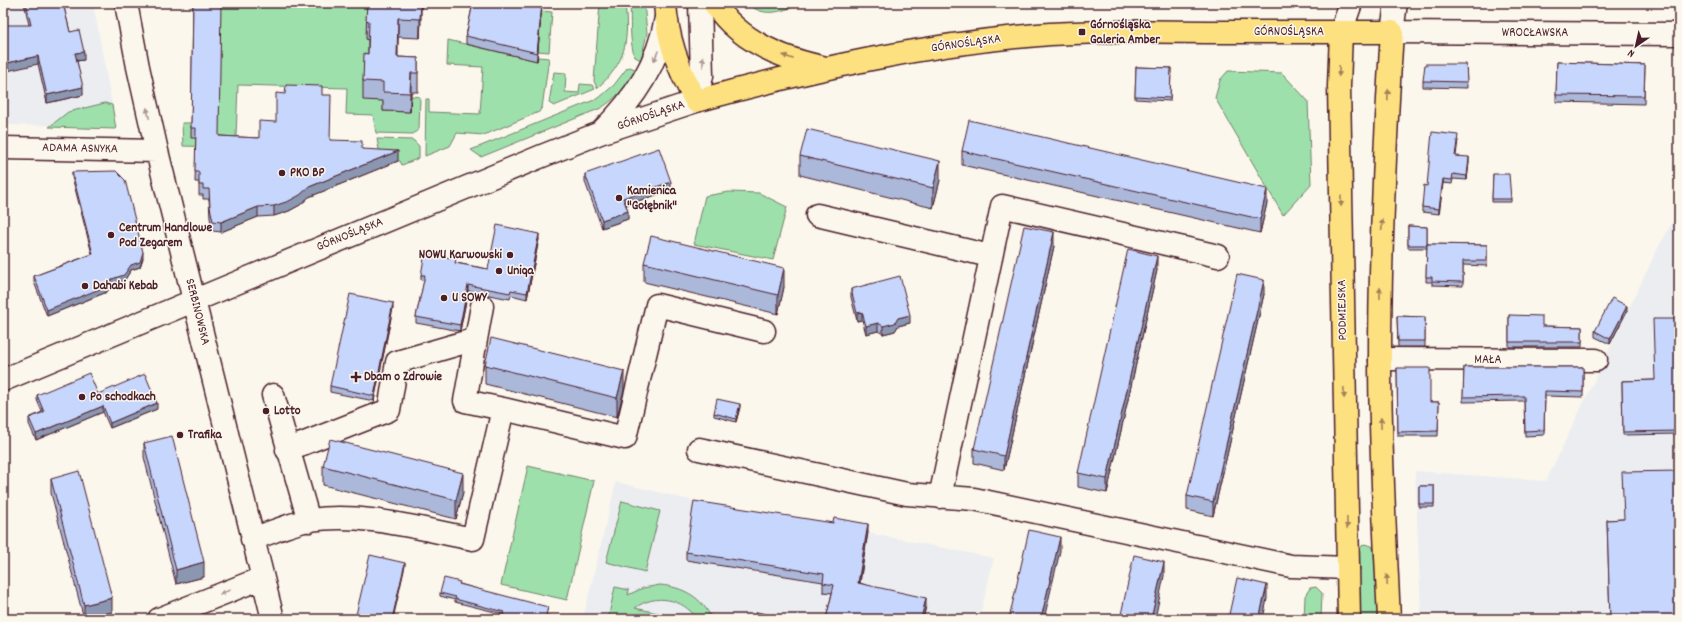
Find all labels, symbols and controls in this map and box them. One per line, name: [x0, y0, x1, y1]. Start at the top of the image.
place label: Górnośląska Galeria Amber: [1090, 16, 1161, 50]
street label: GÓRNOŚLĄSKA: [1254, 23, 1324, 42]
street label: WROCŁAWSKA: [1502, 24, 1568, 43]
north arrow: [1616, 26, 1656, 66]
marker: Górnośląska Galeria Amber: [1077, 27, 1087, 37]
street label: GÓRNOŚLĄSKA: [930, 30, 1002, 58]
text: N: [1624, 44, 1638, 61]
one-way arrow: [652, 50, 658, 62]
one-way arrow: [781, 54, 793, 60]
one-way arrow: [700, 55, 706, 68]
one-way arrow: [1336, 65, 1343, 77]
one-way arrow: [1385, 88, 1391, 101]
street label: GÓRNOŚLĄSKA: [615, 96, 687, 136]
one-way arrow: [144, 106, 150, 119]
street label: ADAMA ASNYKA: [42, 139, 118, 159]
place label: PKO BP: [290, 164, 325, 183]
marker: PKO BP: [277, 168, 287, 178]
place label: Kamienica "Gołębnik": [627, 182, 677, 216]
marker: Kamienica "Gołębnik": [614, 193, 624, 203]
one-way arrow: [1338, 195, 1344, 208]
street label: GÓRNOŚLĄSKA: [314, 213, 386, 257]
place label: Centrum Handlowe Pod Zegarem: [119, 219, 212, 253]
one-way arrow: [1379, 219, 1386, 231]
marker: Centrum Handlowe Pod Zegarem: [106, 230, 116, 240]
place label: NOWU Karwowski: [419, 246, 503, 265]
marker: NOWU Karwowski: [505, 250, 515, 260]
place label: Uniqa: [507, 262, 534, 281]
marker: Uniqa: [494, 266, 504, 276]
place label: Dahabi Kebab: [93, 277, 158, 296]
street label: SERBINOWSKA: [180, 277, 214, 347]
street label: PODMIEJSKA: [1333, 279, 1353, 341]
marker: Dahabi Kebab: [80, 281, 90, 291]
one-way arrow: [1377, 286, 1383, 299]
place label: U SOWY: [452, 289, 488, 308]
marker: U SOWY: [439, 293, 449, 303]
street label: MAŁA: [1474, 351, 1502, 370]
place label: Dbam o Zdrowie: [364, 368, 442, 387]
marker: Dbam o Zdrowie: [351, 372, 361, 382]
one-way arrow: [1341, 387, 1348, 399]
place label: Po schodkach: [90, 388, 156, 407]
marker: Po schodkach: [77, 392, 87, 402]
place label: Lotto: [274, 402, 301, 421]
marker: Lotto: [261, 406, 271, 416]
one-way arrow: [1377, 417, 1384, 429]
place label: Trafika: [188, 426, 222, 445]
marker: Trafika: [175, 430, 185, 440]
one-way arrow: [1344, 517, 1350, 530]
one-way arrow: [1384, 574, 1391, 586]
one-way arrow: [220, 589, 231, 595]

